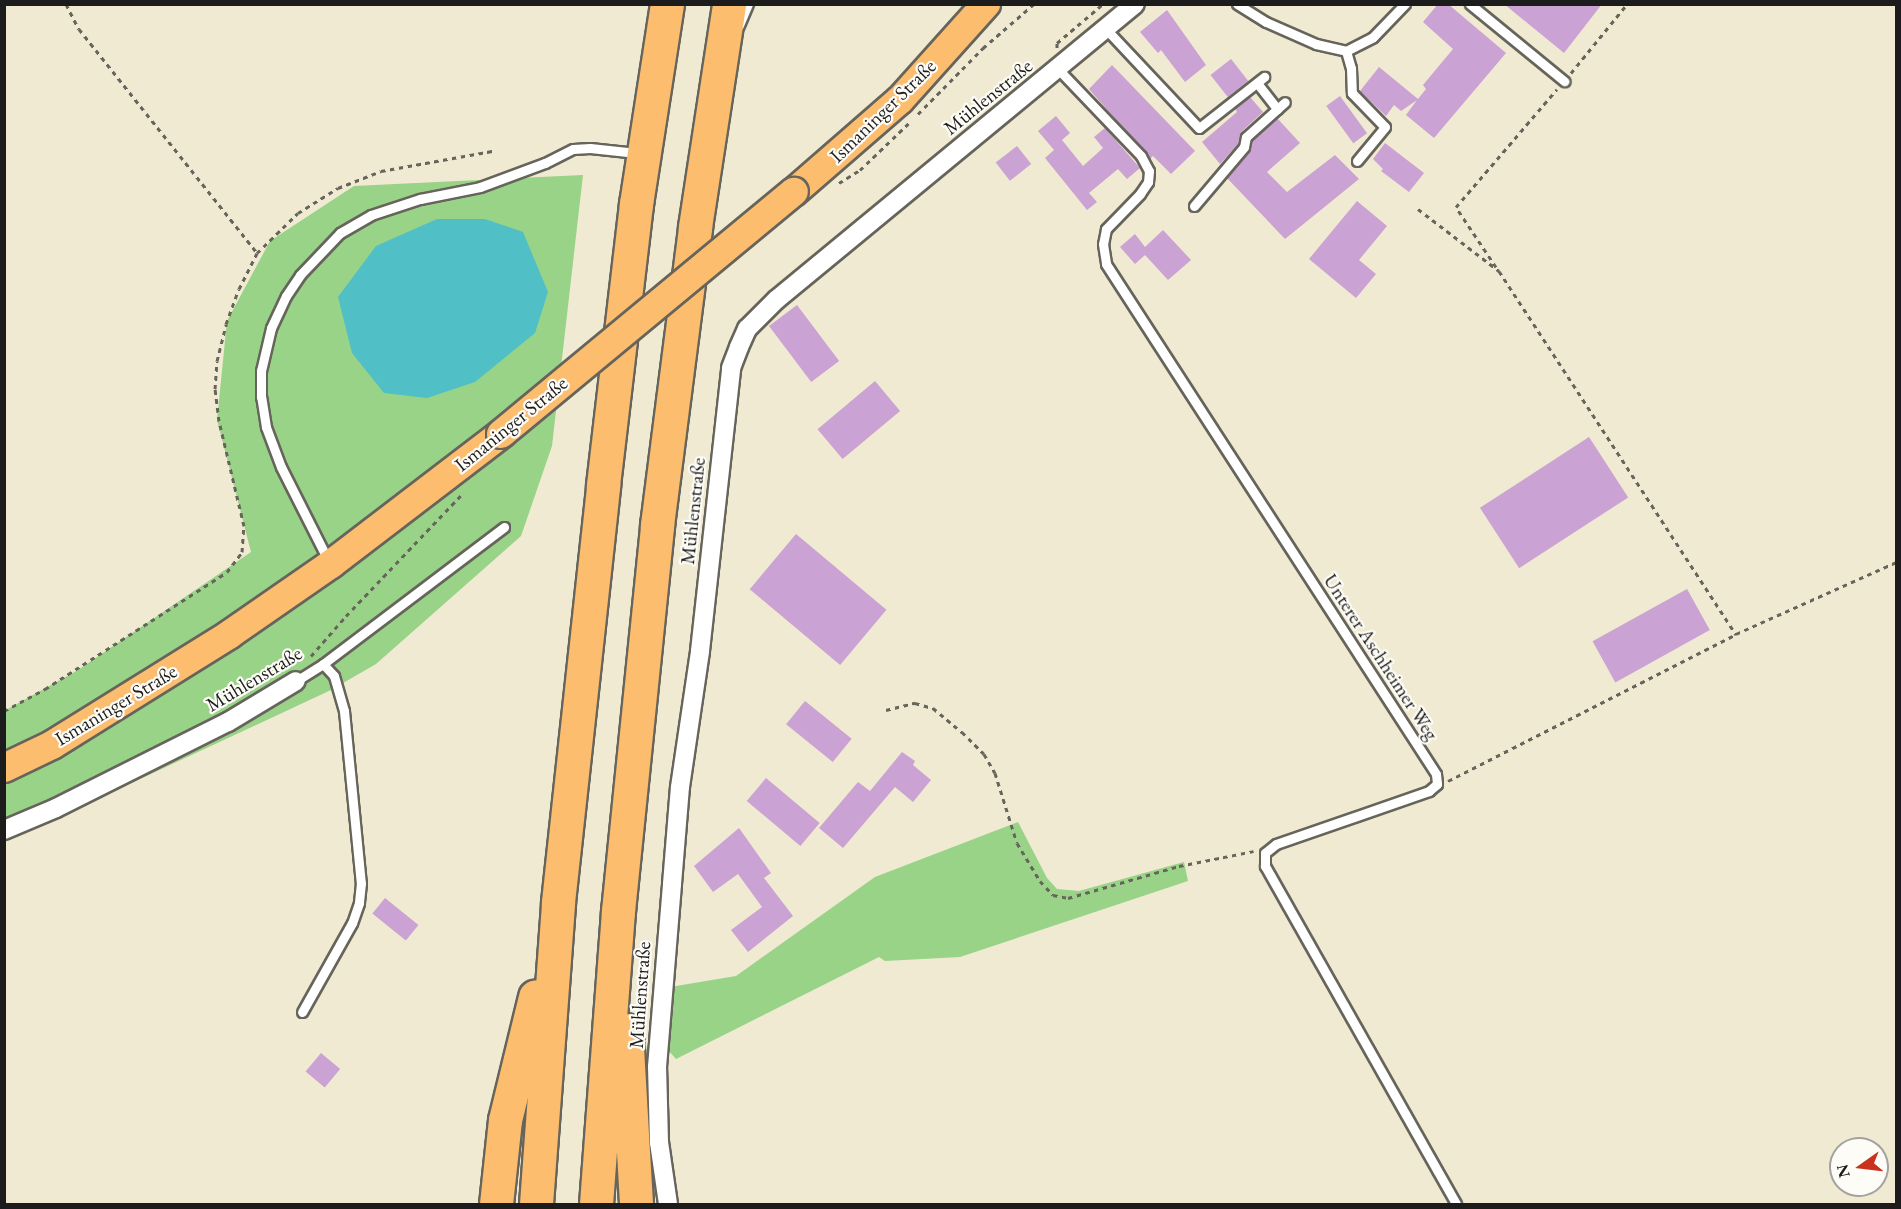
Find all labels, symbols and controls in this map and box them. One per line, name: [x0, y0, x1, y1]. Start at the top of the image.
street label: Ismaninger Straße: [825, 54, 941, 168]
street label: Mühlenstraße: [939, 54, 1037, 140]
street label: Ismaninger Straße: [450, 371, 572, 477]
street label: Mühlenstraße: [675, 456, 711, 566]
street label: Unterer Aschheimer Weg: [1318, 569, 1444, 745]
street label: Mühlenstraße: [202, 641, 306, 717]
street label: Ismaninger Straße: [51, 659, 181, 751]
street label: Mühlenstraße: [624, 941, 656, 1049]
north arrow: [1829, 1137, 1889, 1197]
text: N: [1831, 1162, 1855, 1180]

